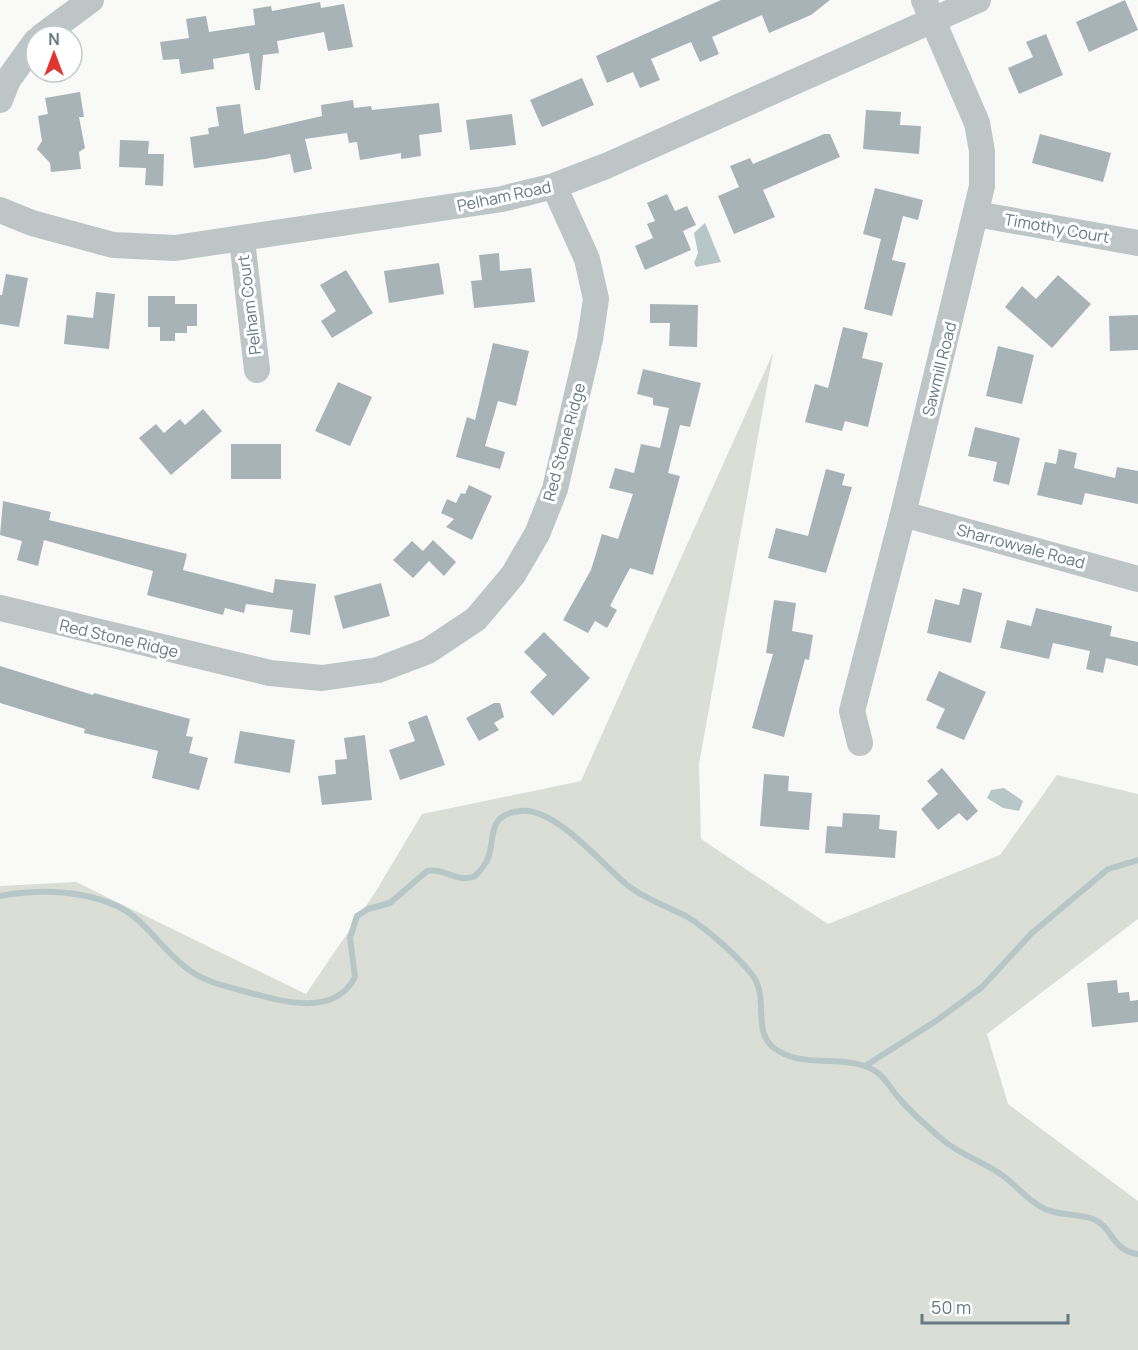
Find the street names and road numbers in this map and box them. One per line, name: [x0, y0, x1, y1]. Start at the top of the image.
street label: Pelham Road: [455, 175, 553, 217]
street label: Timothy Court: [1003, 208, 1111, 248]
street label: Pelham Court: [232, 254, 266, 356]
street label: Sawmill Road: [917, 319, 961, 419]
street label: Red Stone Ridge: [538, 380, 590, 504]
street label: Sharrowvale Road: [954, 518, 1088, 574]
street label: Red Stone Ridge: [57, 614, 181, 662]

